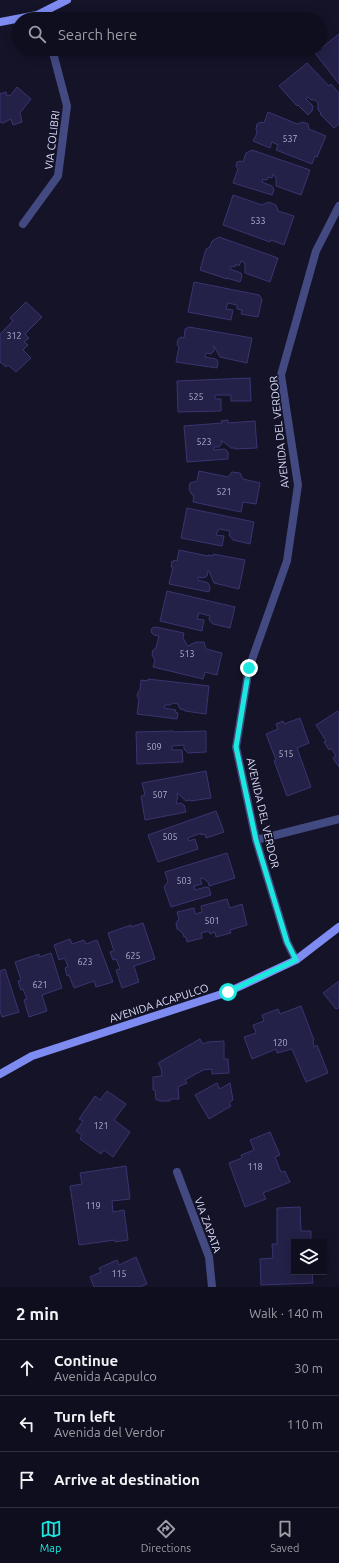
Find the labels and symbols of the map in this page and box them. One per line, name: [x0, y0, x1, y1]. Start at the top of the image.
street label: VIA COLIBRI: [42, 110, 62, 170]
house number: 537: [282, 134, 298, 144]
house number: 533: [250, 216, 266, 226]
house number: 312: [6, 331, 22, 341]
street label: AVENIDA DEL VERDOR: [267, 375, 291, 489]
house number: 525: [188, 392, 204, 402]
house number: 523: [196, 437, 212, 447]
house number: 521: [216, 487, 232, 497]
house number: 513: [179, 649, 195, 659]
route end: [240, 659, 258, 677]
house number: 509: [146, 742, 162, 752]
house number: 515: [278, 749, 294, 759]
street label: AVENIDA DEL VERDOR: [244, 757, 282, 870]
house number: 507: [152, 790, 168, 800]
house number: 505: [162, 832, 178, 842]
house number: 503: [176, 876, 192, 886]
house number: 501: [204, 916, 220, 926]
house number: 625: [125, 951, 141, 961]
house number: 623: [77, 957, 93, 967]
house number: 621: [32, 980, 48, 990]
street label: AVENIDA ACAPULCO: [108, 981, 210, 1025]
route start: [219, 983, 237, 1001]
house number: 120: [272, 1038, 288, 1048]
house number: 121: [93, 1121, 109, 1131]
house number: 118: [247, 1162, 263, 1172]
street label: VIA ZAPATA: [192, 1196, 224, 1255]
house number: 119: [85, 1201, 101, 1211]
house number: 115: [111, 1269, 127, 1279]

